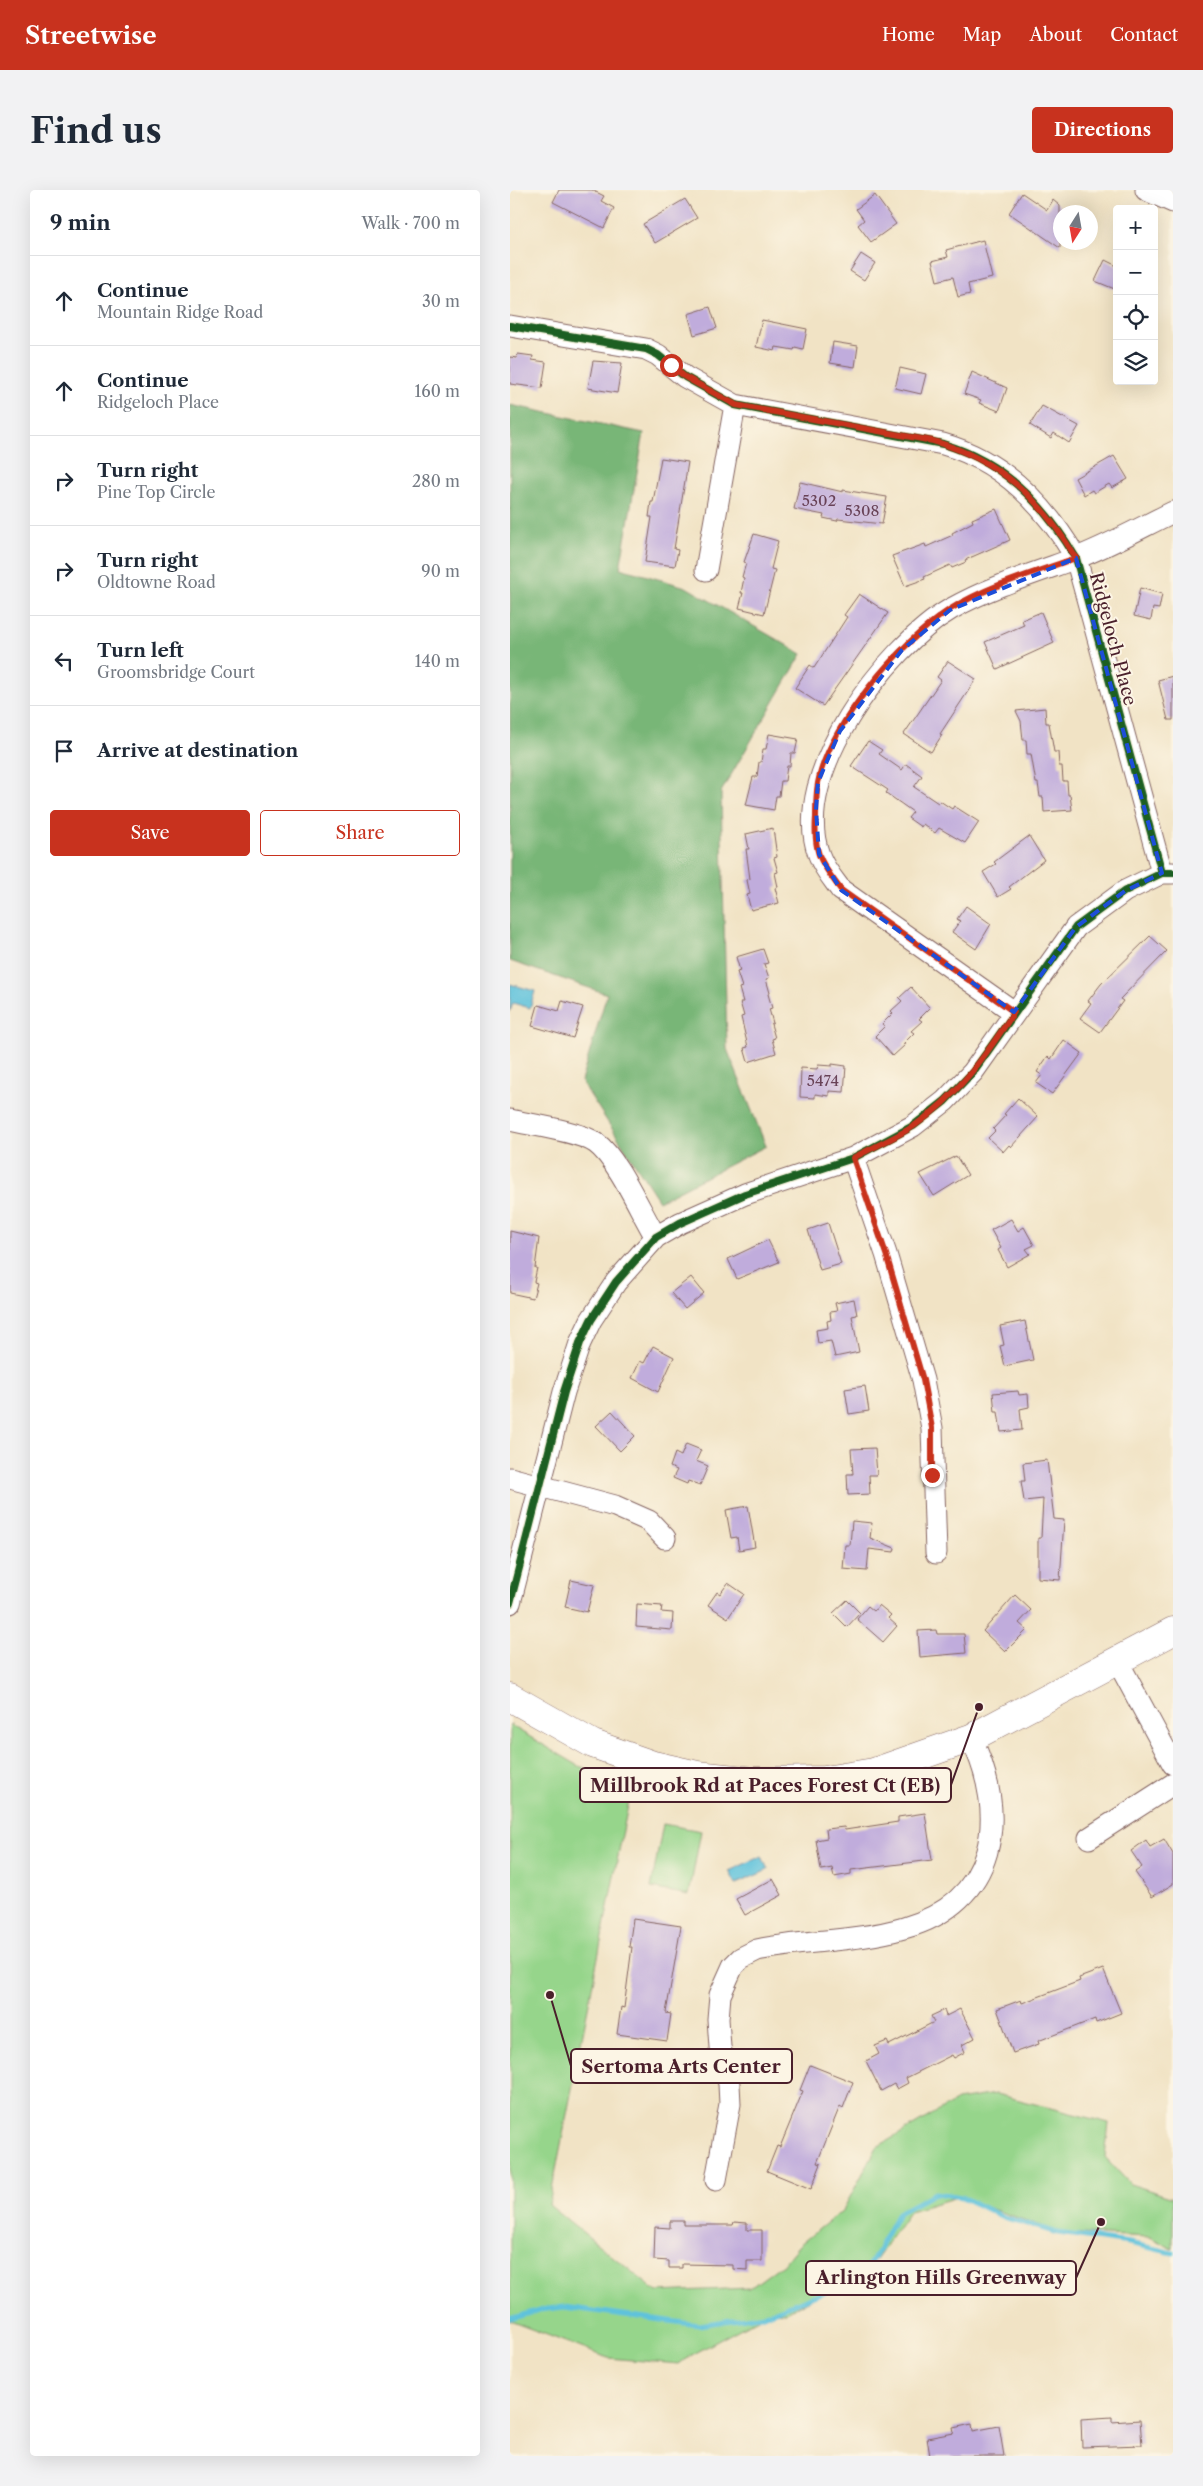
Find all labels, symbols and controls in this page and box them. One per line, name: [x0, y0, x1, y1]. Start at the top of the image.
text: Streetwise: [25, 21, 157, 50]
text: Home: [882, 24, 935, 46]
text: Map: [963, 24, 1001, 46]
text: About: [1029, 24, 1082, 46]
text: Contact: [1110, 24, 1178, 46]
button: Directions: [1032, 107, 1173, 153]
text: Find us: [30, 109, 162, 152]
north arrow: [1053, 205, 1098, 250]
map controls: [1113, 205, 1158, 385]
button: +: [1113, 205, 1158, 250]
text: 9 min: [50, 210, 111, 235]
text: Walk · 700 m: [361, 213, 460, 233]
button: −: [1113, 250, 1158, 295]
text: Continue: [97, 279, 189, 302]
icon: ahead: [50, 287, 78, 315]
text: 30 m: [422, 291, 460, 311]
button: locate: [1113, 295, 1158, 340]
text: Mountain Ridge Road: [97, 302, 263, 322]
button: layers: [1113, 340, 1158, 385]
route start: [660, 354, 683, 377]
text: Continue: [97, 369, 189, 392]
icon: ahead: [50, 377, 78, 405]
text: 160 m: [415, 381, 460, 401]
text: Ridgeloch Place: [97, 392, 219, 412]
text: Turn right: [97, 459, 198, 482]
icon: right: [50, 467, 78, 495]
text: 280 m: [412, 471, 460, 491]
text: Pine Top Circle: [97, 482, 216, 502]
house number: 5302: [802, 491, 836, 510]
house number: 5308: [845, 501, 880, 520]
text: Turn right: [97, 549, 198, 572]
icon: right: [50, 557, 78, 585]
text: 90 m: [421, 561, 460, 581]
street label: Ridgeloch Place: [1085, 570, 1141, 708]
text: Oldtowne Road: [97, 572, 216, 592]
text: Turn left: [97, 639, 184, 662]
icon: left: [50, 647, 78, 675]
text: 140 m: [415, 651, 460, 671]
text: Groomsbridge Court: [97, 662, 255, 682]
icon: arrive: [50, 737, 78, 765]
text: Arrive at destination: [97, 739, 298, 762]
button: Save: [50, 810, 250, 856]
button: Share: [260, 810, 460, 856]
house number: 5474: [807, 1071, 839, 1090]
route end: [921, 1464, 944, 1487]
callout: Millbrook Rd at Paces Forest Ct (EB): [580, 1768, 951, 1802]
text: Millbrook Rd at Paces Forest Ct (EB): [590, 1774, 940, 1797]
callout: Sertoma Arts Center: [571, 2049, 792, 2083]
text: Sertoma Arts Center: [581, 2055, 781, 2078]
callout: Arlington Hills Greenway: [806, 2261, 1076, 2295]
text: Arlington Hills Greenway: [815, 2266, 1068, 2289]

